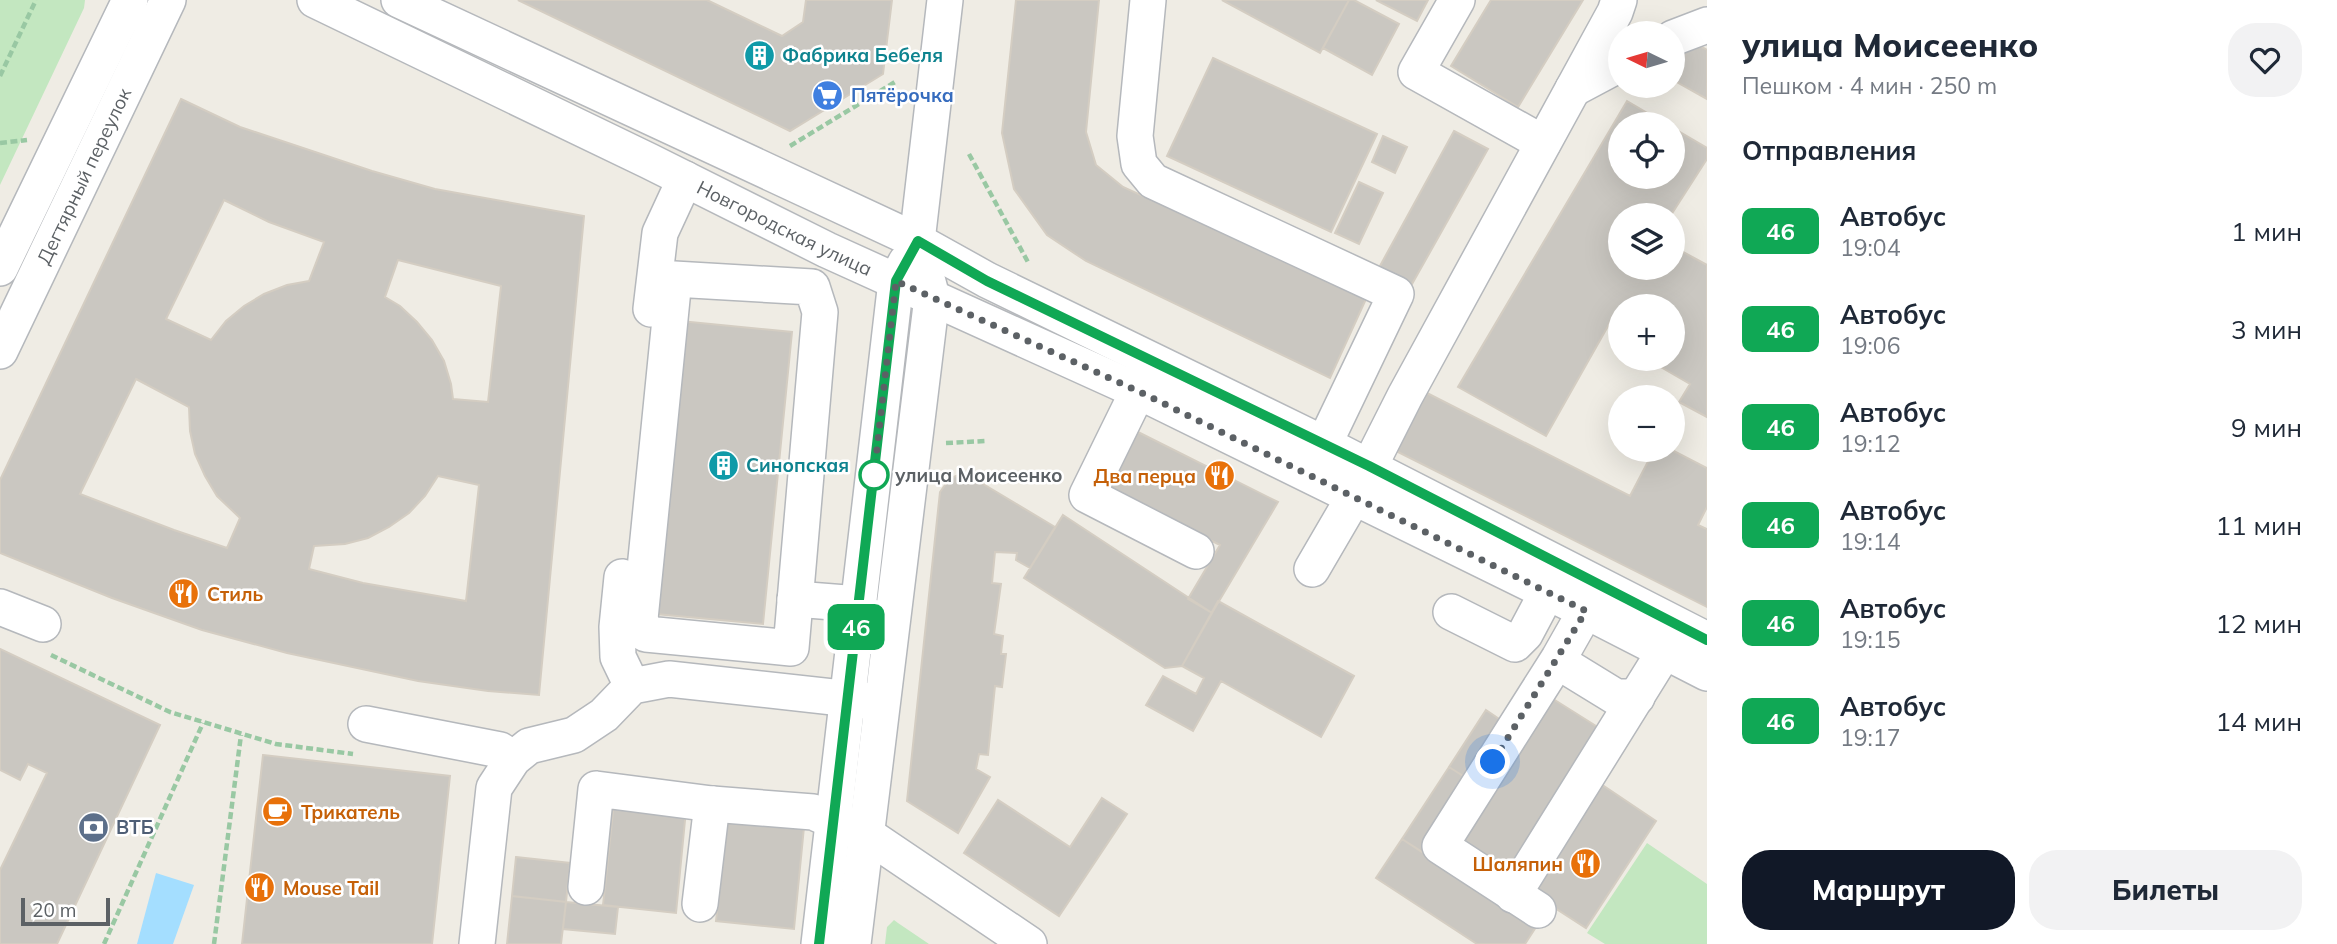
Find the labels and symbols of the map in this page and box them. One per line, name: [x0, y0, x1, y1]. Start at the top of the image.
north arrow: [1608, 21, 1685, 98]
building icon: Фабрика Бебеля: [742, 38, 776, 72]
place label: Фабрика Бебеля: [782, 43, 943, 67]
supermarket icon: Пятёрочка: [811, 78, 845, 112]
street label: Дегтярный переулок: [31, 83, 137, 268]
place label: Пятёрочка: [851, 83, 954, 107]
street label: Новгородская улица: [693, 175, 876, 281]
building icon: Синопская: [706, 448, 740, 482]
place label: Синопская: [746, 453, 849, 477]
restaurant icon: Два перца: [1202, 459, 1236, 493]
marker: улица Моисеенко: [859, 460, 889, 490]
place label: улица Моисеенко: [895, 463, 1063, 487]
place label: Два перца: [1094, 464, 1196, 488]
restaurant icon: Стиль: [167, 577, 201, 611]
place label: Стиль: [207, 582, 263, 606]
line badge: 46: [824, 604, 888, 650]
your location: [1475, 744, 1510, 779]
cafe icon: Трикатель: [261, 795, 295, 829]
place label: Трикатель: [301, 800, 400, 824]
bank icon: ВТБ: [76, 810, 110, 844]
place label: ВТБ: [116, 815, 154, 839]
restaurant icon: Шаляпин: [1569, 847, 1603, 881]
place label: Шаляпин: [1473, 852, 1563, 876]
restaurant icon: Mouse Tail: [243, 871, 277, 905]
place label: Mouse Tail: [283, 876, 379, 900]
scale bar: [21, 895, 110, 927]

